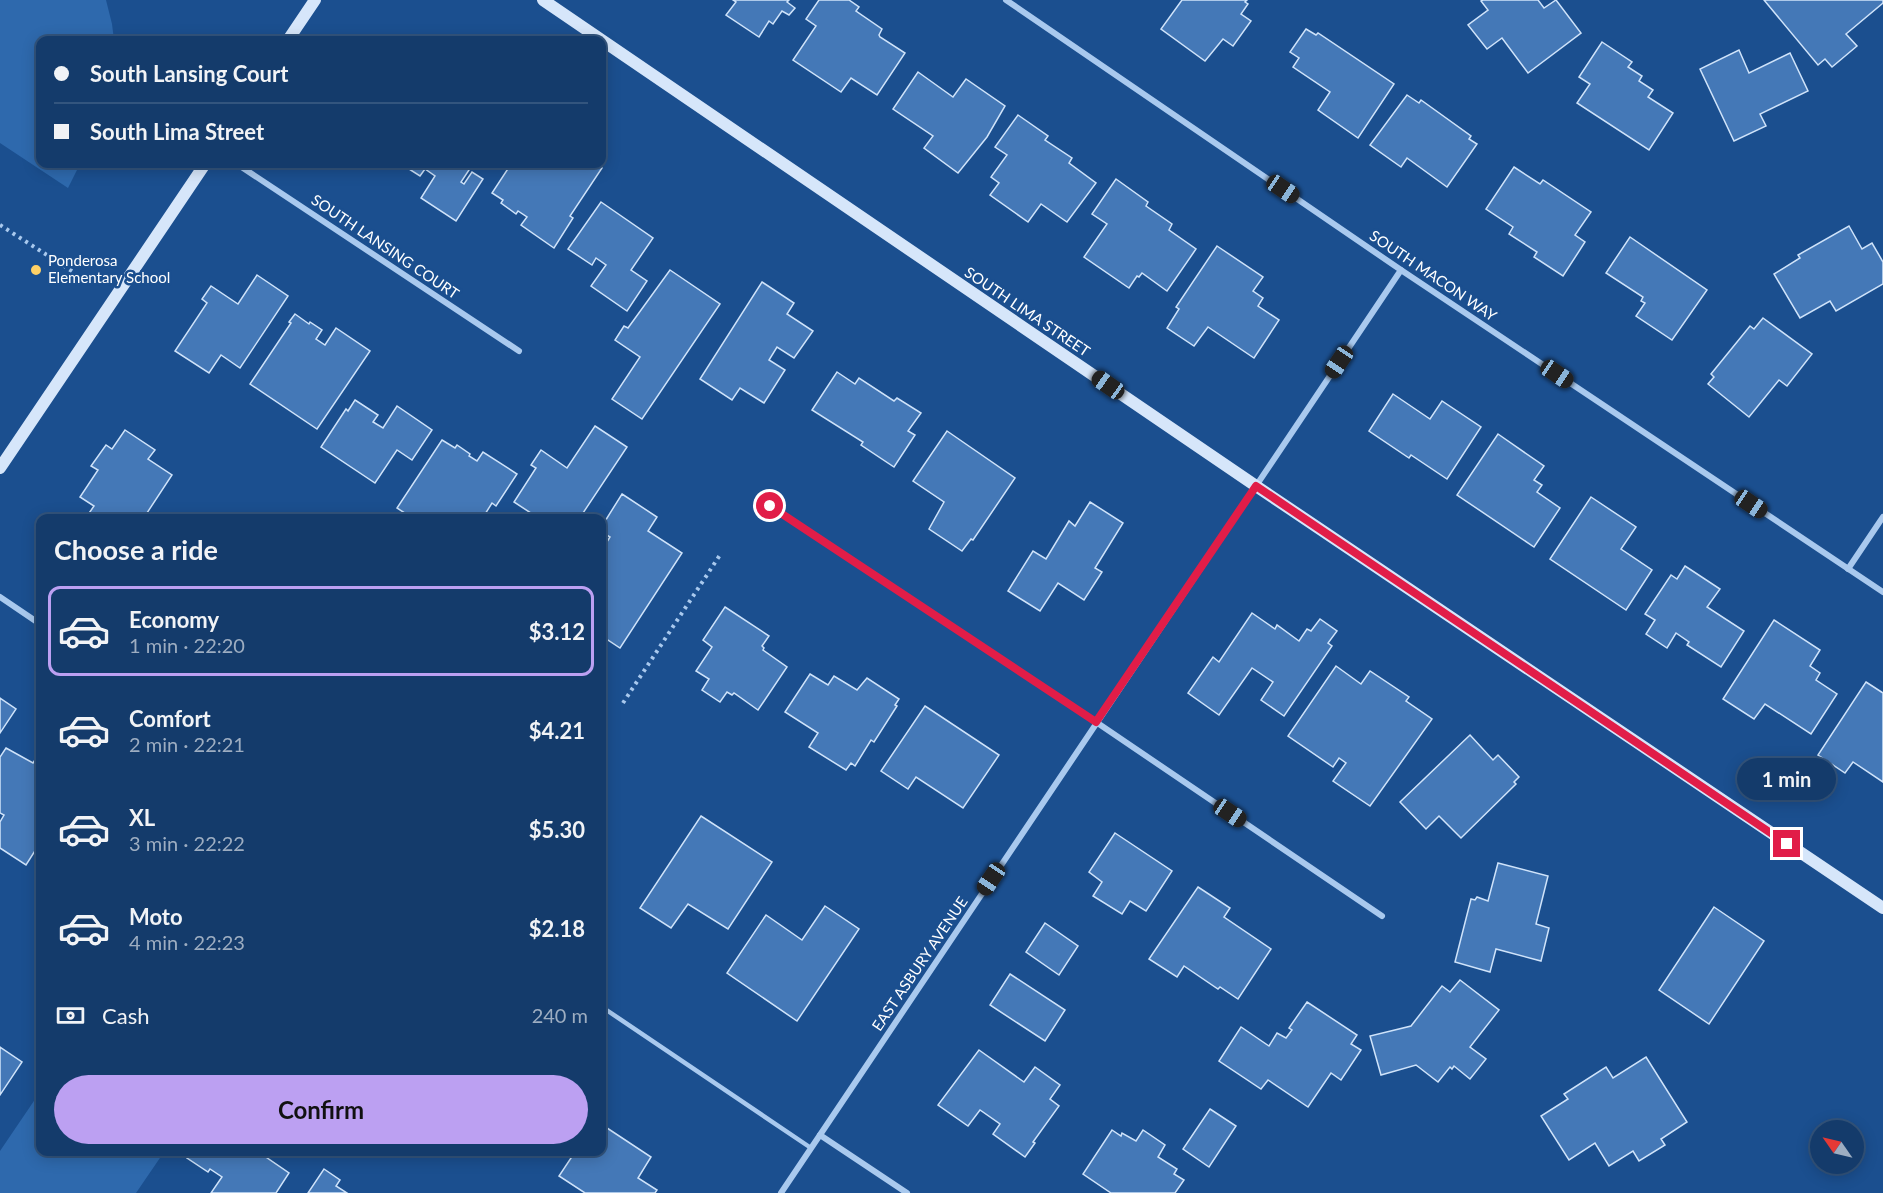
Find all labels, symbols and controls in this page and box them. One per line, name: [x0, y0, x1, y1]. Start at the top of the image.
text: South Lansing Court: [90, 60, 288, 87]
text: South Lima Street: [90, 118, 264, 145]
car: [1263, 171, 1303, 207]
street label: SOUTH LANSING COURT: [308, 190, 463, 302]
street label: SOUTH MACON WAY: [1367, 226, 1501, 325]
place label: Ponderosa Elementary School: [48, 251, 170, 286]
marker: Ponderosa Elementary School: [29, 263, 43, 277]
street label: SOUTH LIMA STREET: [961, 263, 1094, 360]
car: [1321, 342, 1357, 382]
car: [1537, 356, 1577, 392]
car: [1088, 367, 1128, 403]
car: [1731, 486, 1771, 522]
route start: [756, 492, 783, 519]
text: Choose a ride: [54, 533, 218, 566]
icon: car: [57, 604, 111, 658]
text: Economy: [129, 606, 219, 633]
text: $3.12: [529, 618, 585, 645]
text: 1 min · 22:20: [129, 633, 245, 657]
icon: car: [57, 703, 111, 757]
text: Comfort: [129, 705, 211, 732]
text: $4.21: [529, 717, 585, 744]
text: 2 min · 22:21: [129, 732, 245, 756]
callout: 1 min: [1738, 757, 1836, 799]
text: 1 min: [1762, 767, 1811, 791]
car: [1210, 795, 1250, 831]
icon: car: [57, 802, 111, 856]
text: XL: [129, 804, 155, 831]
text: $5.30: [529, 816, 585, 843]
route end: [1773, 830, 1800, 857]
text: 3 min · 22:22: [129, 831, 245, 855]
car: [973, 859, 1009, 899]
street label: EAST ASBURY AVENUE: [867, 893, 971, 1034]
icon: car: [57, 901, 111, 955]
text: Moto: [129, 903, 183, 930]
text: $2.18: [529, 915, 585, 942]
text: 4 min · 22:23: [129, 930, 245, 954]
icon: cash: [54, 999, 87, 1032]
text: Cash: [102, 1002, 149, 1029]
text: 240 m: [532, 1003, 588, 1027]
button: Confirm: [54, 1075, 588, 1144]
north arrow: [1810, 1120, 1864, 1174]
map controls: [1810, 1120, 1864, 1174]

